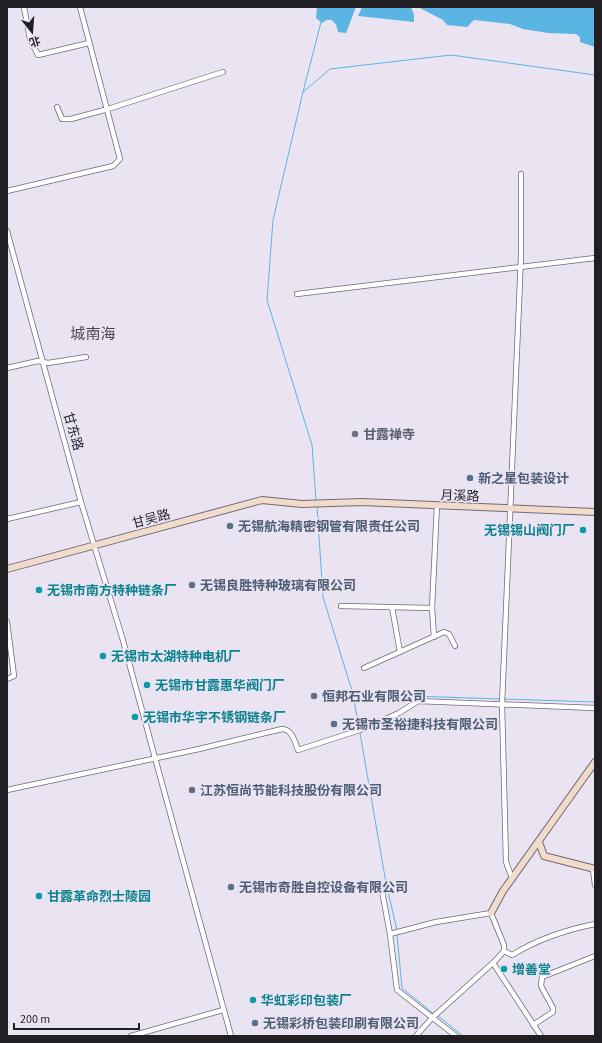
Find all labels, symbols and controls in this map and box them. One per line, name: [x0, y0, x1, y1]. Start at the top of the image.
north arrow: [12, 12, 52, 52]
text: 北: [27, 32, 42, 50]
district label: 城南海: [70, 324, 116, 345]
street label: 甘东路: [59, 410, 87, 453]
place label: 甘露禅寺: [363, 426, 415, 444]
marker: 甘露禅寺: [350, 429, 360, 439]
place label: 新之星包装设计: [478, 470, 569, 488]
marker: 新之星包装设计: [465, 473, 475, 483]
street label: 月溪路: [440, 486, 480, 506]
street label: 甘吴路: [130, 505, 172, 533]
place label: 无锡航海精密钢管有限责任公司: [238, 518, 420, 536]
marker: 无锡航海精密钢管有限责任公司: [225, 521, 235, 531]
place label: 无锡锡山阀门厂: [484, 522, 575, 540]
marker: 无锡锡山阀门厂: [578, 525, 588, 535]
place label: 无锡良胜特种玻璃有限公司: [200, 577, 356, 595]
marker: 无锡良胜特种玻璃有限公司: [187, 580, 197, 590]
place label: 无锡市南方特种链条厂: [47, 582, 177, 600]
marker: 无锡市南方特种链条厂: [34, 585, 44, 595]
place label: 无锡市太湖特种电机厂: [111, 648, 241, 666]
marker: 无锡市太湖特种电机厂: [98, 651, 108, 661]
place label: 无锡市甘露惠华阀门厂: [155, 677, 285, 695]
marker: 无锡市甘露惠华阀门厂: [142, 680, 152, 690]
place label: 恒邦石业有限公司: [322, 688, 426, 706]
marker: 恒邦石业有限公司: [309, 691, 319, 701]
place label: 无锡市华宇不锈钢链条厂: [143, 709, 286, 727]
marker: 无锡市华宇不锈钢链条厂: [130, 712, 140, 722]
place label: 无锡市圣裕捷科技有限公司: [342, 716, 498, 734]
marker: 无锡市圣裕捷科技有限公司: [329, 719, 339, 729]
place label: 江苏恒尚节能科技股份有限公司: [200, 782, 382, 800]
marker: 江苏恒尚节能科技股份有限公司: [187, 785, 197, 795]
place label: 无锡市奇胜自控设备有限公司: [239, 879, 408, 897]
marker: 无锡市奇胜自控设备有限公司: [226, 882, 236, 892]
place label: 甘露革命烈士陵园: [47, 888, 151, 906]
marker: 甘露革命烈士陵园: [34, 891, 44, 901]
place label: 增善堂: [512, 961, 551, 979]
marker: 增善堂: [499, 964, 509, 974]
place label: 华虹彩印包装厂: [261, 992, 352, 1010]
marker: 华虹彩印包装厂: [248, 995, 258, 1005]
scale bar: [14, 1005, 139, 1031]
text: 200 m: [20, 1011, 50, 1028]
place label: 无锡彩桥包装印刷有限公司: [263, 1015, 419, 1033]
marker: 无锡彩桥包装印刷有限公司: [250, 1018, 260, 1028]

